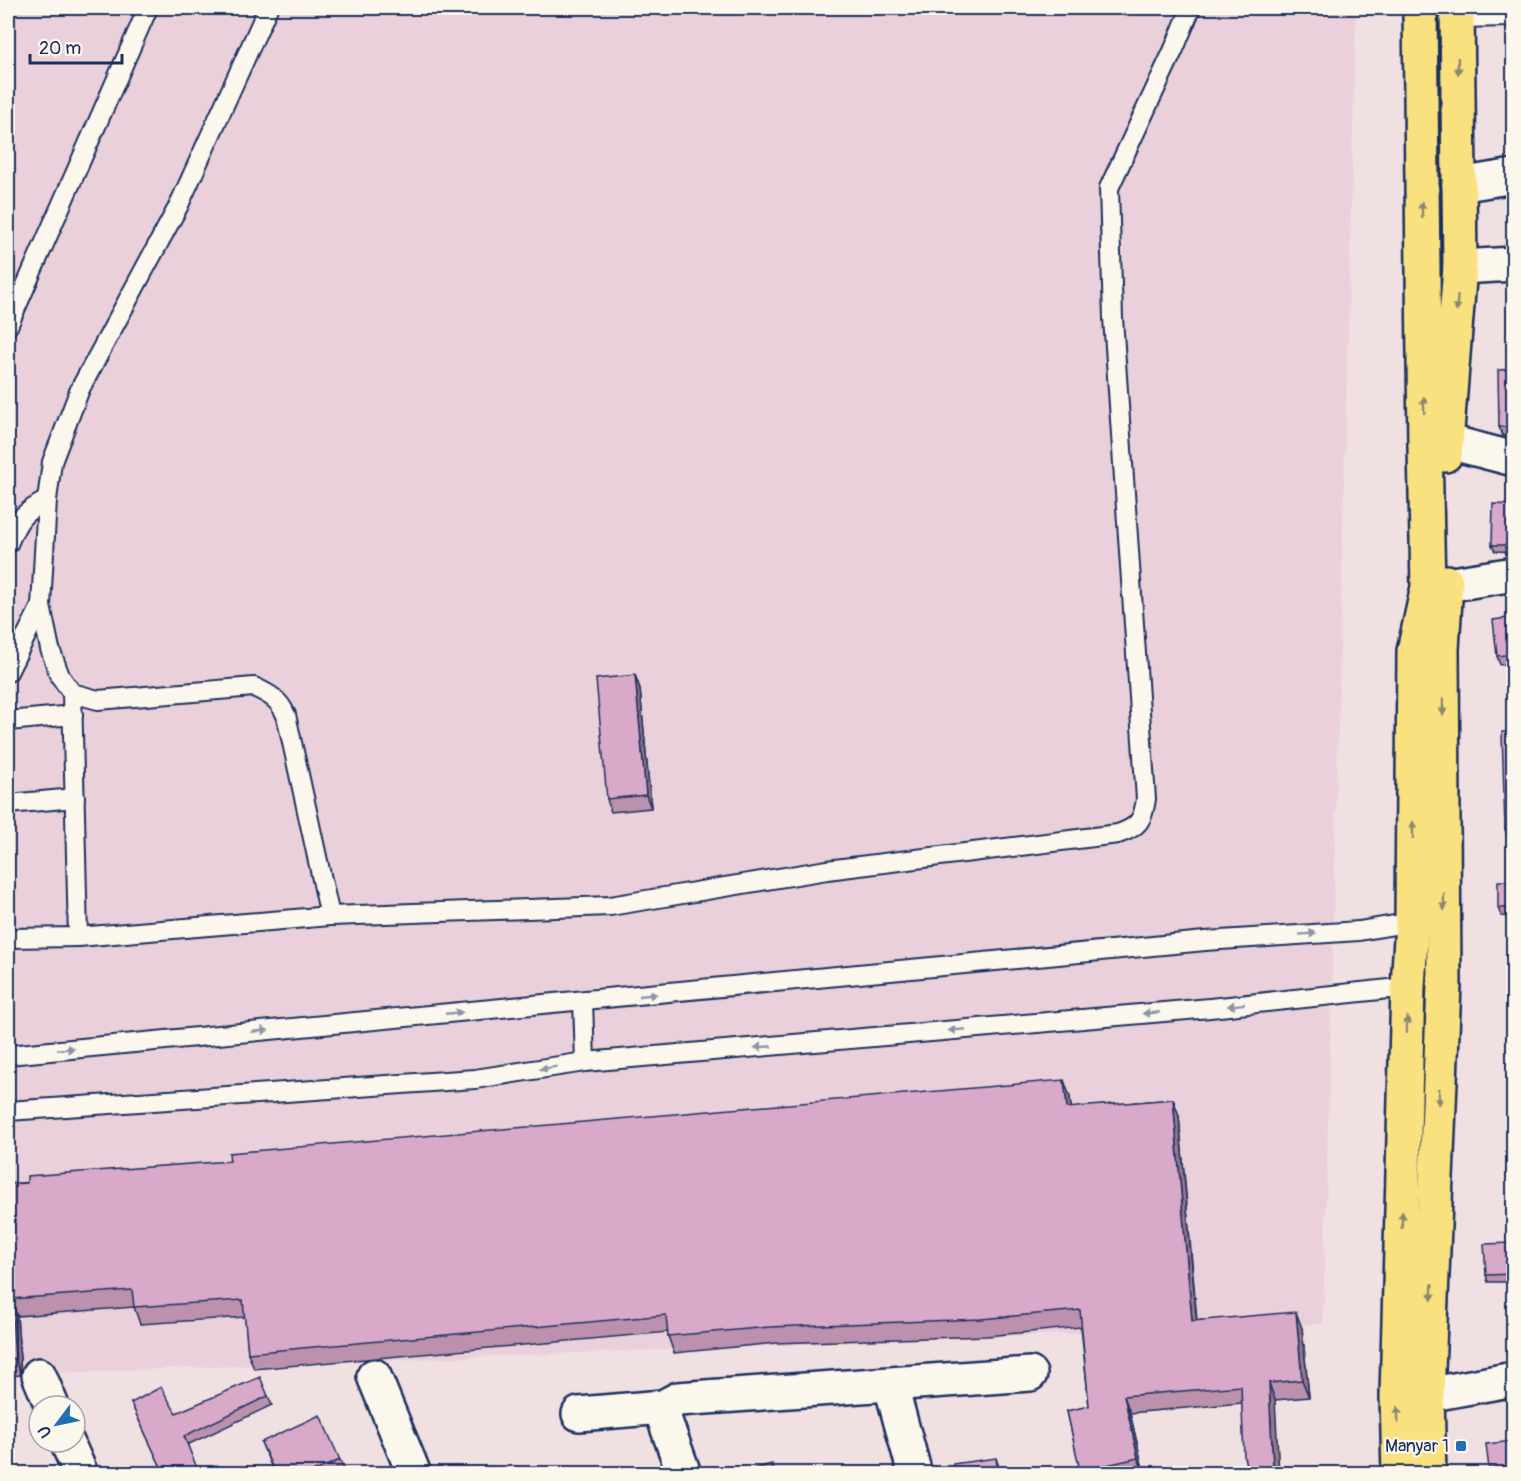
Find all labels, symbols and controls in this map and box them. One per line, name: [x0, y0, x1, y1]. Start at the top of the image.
scale bar: [30, 27, 122, 65]
text: 20 m: [39, 37, 81, 60]
one-way arrow: [1453, 56, 1462, 75]
one-way arrow: [1417, 201, 1427, 220]
one-way arrow: [1452, 293, 1462, 312]
one-way arrow: [1420, 396, 1429, 415]
one-way arrow: [1438, 698, 1447, 717]
one-way arrow: [1408, 821, 1418, 840]
one-way arrow: [1439, 893, 1449, 912]
one-way arrow: [1298, 929, 1317, 939]
one-way arrow: [639, 990, 658, 1000]
one-way arrow: [1227, 1000, 1246, 1010]
one-way arrow: [445, 1008, 464, 1018]
one-way arrow: [1142, 1008, 1161, 1018]
one-way arrow: [1402, 1016, 1412, 1035]
one-way arrow: [948, 1025, 967, 1035]
one-way arrow: [250, 1026, 269, 1036]
one-way arrow: [753, 1042, 772, 1052]
one-way arrow: [56, 1044, 75, 1054]
one-way arrow: [538, 1063, 557, 1072]
one-way arrow: [1435, 1087, 1444, 1106]
one-way arrow: [1397, 1211, 1407, 1230]
one-way arrow: [1427, 1282, 1436, 1301]
north arrow: [27, 1394, 87, 1454]
one-way arrow: [1393, 1406, 1403, 1425]
text: U: [34, 1421, 56, 1441]
place label: Manyar 1: [1385, 1435, 1449, 1458]
marker: Manyar 1: [1454, 1439, 1468, 1453]

